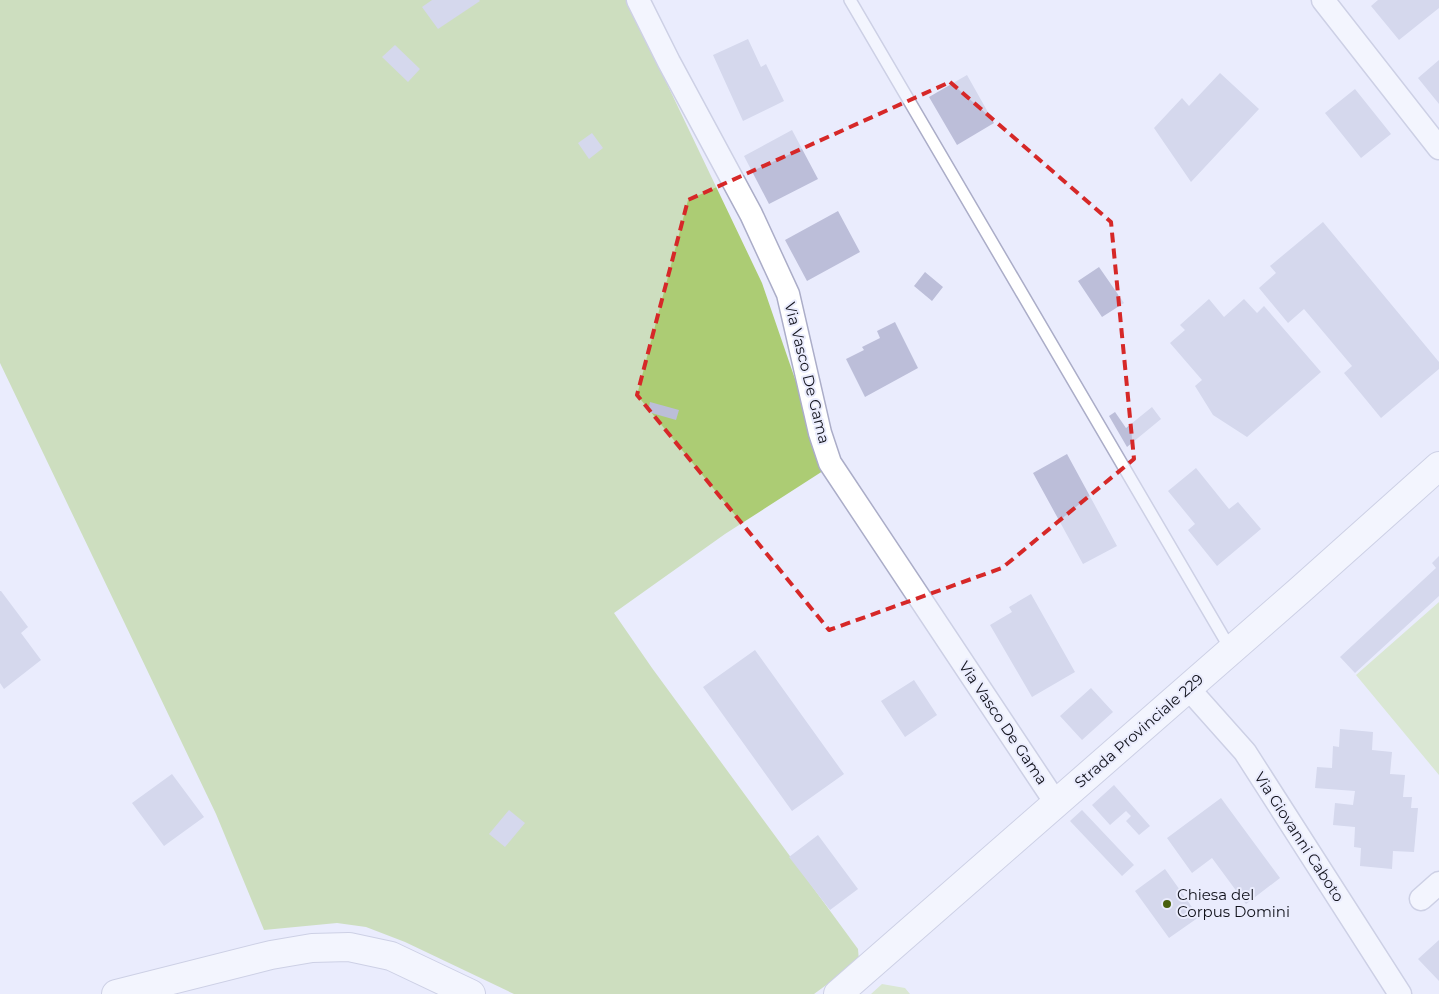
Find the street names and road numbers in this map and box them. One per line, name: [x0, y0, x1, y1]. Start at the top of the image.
street label: Via Vasco De Gama: [781, 300, 834, 446]
street label: Via Vasco De Gama: [955, 657, 1052, 788]
street label: Strada Provinciale 229: [1070, 669, 1207, 792]
street label: Via Giovanni Caboto: [1250, 768, 1348, 905]

